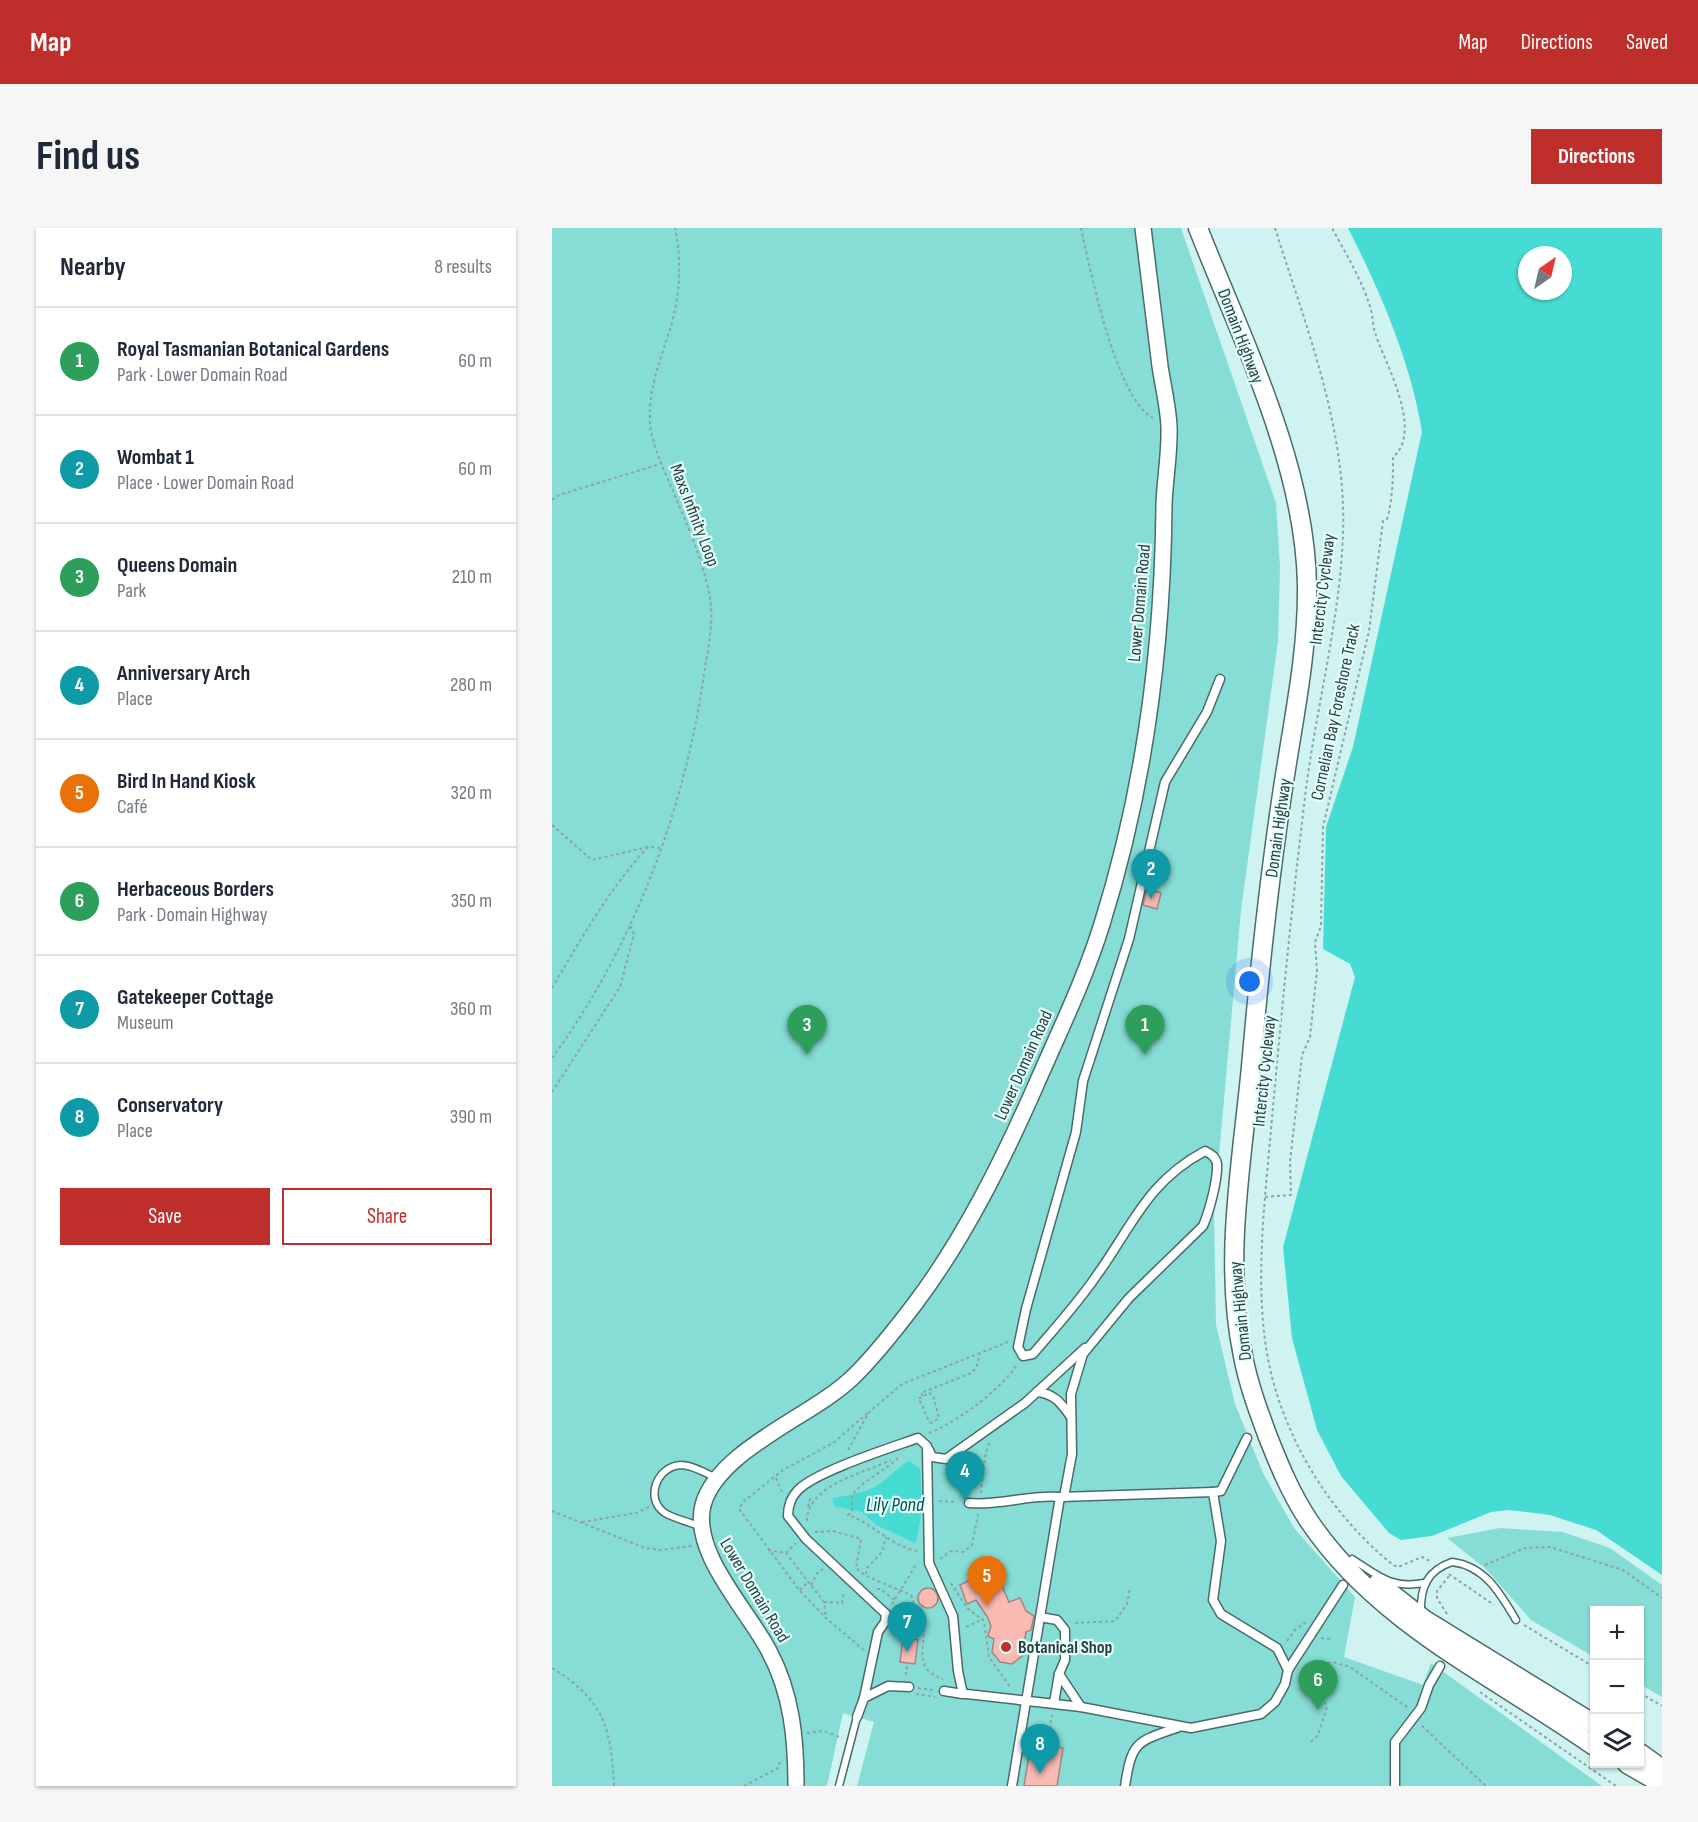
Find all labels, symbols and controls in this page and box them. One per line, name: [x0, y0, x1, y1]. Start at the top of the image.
text: Map: [30, 26, 71, 59]
text: Map: [1458, 30, 1488, 55]
text: Directions: [1521, 30, 1593, 55]
text: Saved: [1626, 30, 1668, 55]
button: Directions: [1531, 129, 1662, 184]
text: Find us: [36, 131, 140, 182]
north arrow: [1518, 246, 1572, 300]
text: Nearby: [60, 252, 126, 283]
text: 8 results: [434, 255, 492, 279]
street label: Domain Highway: [1213, 286, 1268, 387]
text: Royal Tasmanian Botanical Gardens: [117, 336, 389, 363]
text: 1: [76, 349, 83, 373]
text: 60 m: [458, 349, 492, 373]
text: Park · Lower Domain Road: [117, 363, 288, 387]
text: Wombat 1: [117, 444, 194, 471]
text: 2: [75, 457, 84, 481]
text: 60 m: [458, 457, 492, 481]
street label: Maxs Infinity Loop: [665, 461, 724, 569]
text: Place · Lower Domain Road: [117, 471, 294, 495]
street label: Intercity Cycleway: [1305, 532, 1340, 646]
street label: Lower Domain Road: [1124, 543, 1155, 663]
text: Queens Domain: [117, 552, 237, 579]
text: 3: [75, 565, 84, 589]
text: 210 m: [452, 565, 492, 589]
text: Park: [117, 579, 146, 603]
street label: Cornelian Bay Foreshore Track: [1307, 622, 1364, 802]
text: Anniversary Arch: [117, 660, 250, 687]
text: 4: [75, 673, 84, 697]
text: 280 m: [450, 673, 492, 697]
text: Place: [117, 687, 153, 711]
text: Bird In Hand Kiosk: [117, 768, 256, 795]
street label: Domain Highway: [1261, 777, 1296, 879]
text: 5: [75, 781, 84, 805]
text: 320 m: [450, 781, 492, 805]
text: Café: [117, 795, 147, 819]
pin: 2: [1132, 850, 1170, 899]
text: Herbaceous Borders: [117, 876, 274, 903]
text: 6: [75, 889, 84, 913]
text: 350 m: [451, 889, 492, 913]
text: Park · Domain Highway: [117, 903, 267, 927]
your location: [1235, 967, 1264, 996]
text: Gatekeeper Cottage: [117, 984, 274, 1011]
text: 7: [75, 997, 84, 1021]
text: 360 m: [450, 997, 492, 1021]
pin: 3: [788, 1006, 826, 1055]
pin: 1: [1126, 1006, 1164, 1055]
street label: Lower Domain Road: [990, 1007, 1057, 1123]
text: Museum: [117, 1011, 174, 1035]
street label: Intercity Cycleway: [1248, 1014, 1281, 1128]
text: Conservatory: [117, 1092, 223, 1119]
text: 8: [75, 1105, 84, 1129]
text: 390 m: [450, 1105, 492, 1129]
text: Place: [117, 1119, 153, 1143]
button: Save: [60, 1188, 270, 1245]
button: Share: [282, 1188, 492, 1245]
street label: Domain Highway: [1225, 1260, 1256, 1362]
pin: 4: [946, 1452, 984, 1501]
water label: Lily Pond: [866, 1493, 925, 1517]
street label: Lower Domain Road: [715, 1534, 794, 1646]
pin: 5: [968, 1556, 1006, 1606]
pin: 7: [888, 1602, 926, 1652]
map controls: [1590, 1606, 1644, 1768]
button: +: [1590, 1606, 1644, 1660]
place label: Botanical Shop: [1018, 1637, 1113, 1658]
marker: Botanical Shop: [999, 1640, 1013, 1654]
pin: 6: [1298, 1660, 1338, 1710]
button: −: [1590, 1660, 1644, 1714]
button: layers: [1590, 1714, 1644, 1768]
pin: 8: [1020, 1724, 1060, 1774]

